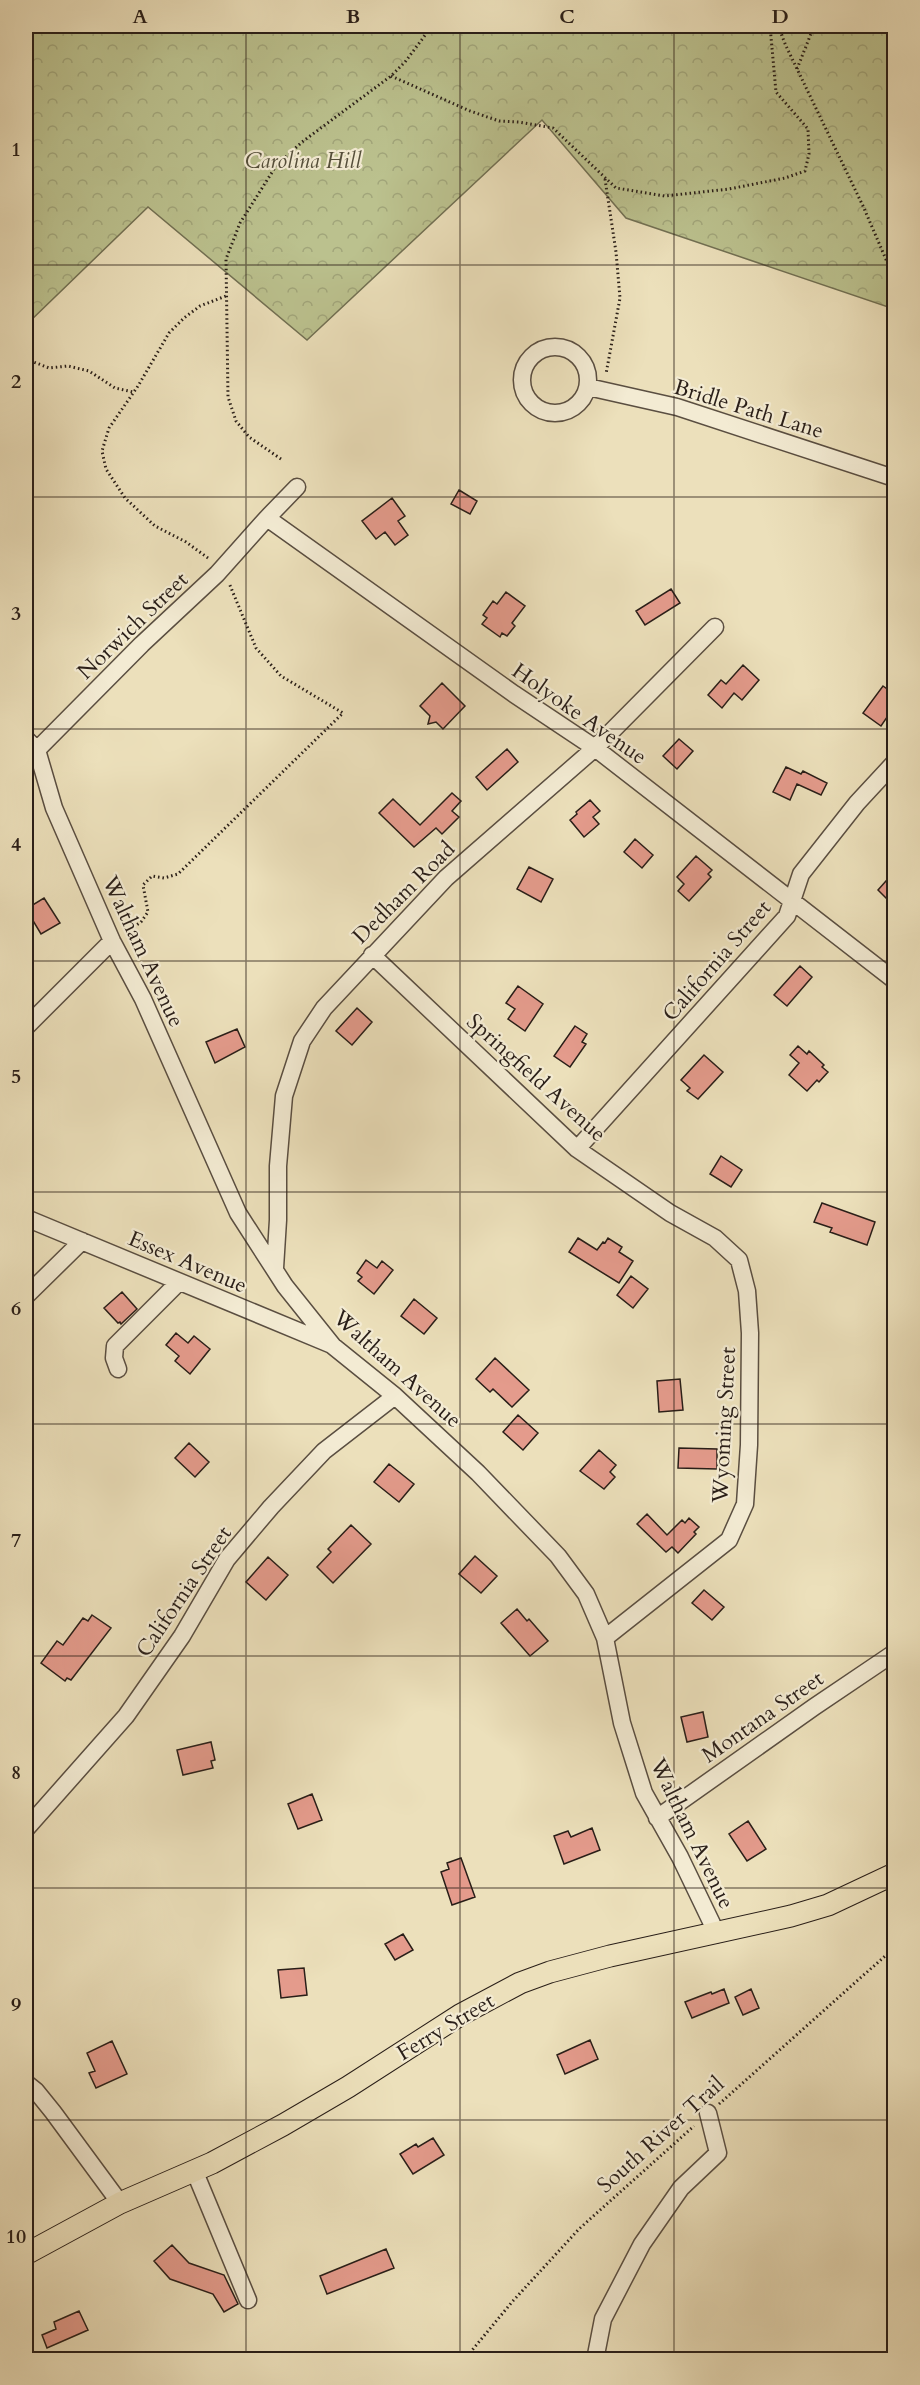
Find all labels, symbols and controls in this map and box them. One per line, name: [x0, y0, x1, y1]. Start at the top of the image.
text: A: [132, 3, 148, 30]
text: B: [346, 3, 360, 30]
text: C: [559, 3, 575, 30]
text: D: [771, 3, 789, 30]
text: 1: [11, 136, 21, 163]
park label: Carolina Hill: [245, 146, 362, 176]
text: 2: [11, 368, 21, 395]
street label: Bridle Path Lane: [670, 372, 827, 446]
street label: Norwich Street: [71, 565, 195, 686]
text: 3: [11, 600, 21, 627]
street label: Holyoke Avenue: [506, 656, 653, 772]
text: 4: [11, 831, 21, 858]
street label: Dedham Road: [346, 835, 462, 951]
street label: Waltham Avenue: [94, 870, 191, 1032]
street label: California Street: [656, 894, 778, 1028]
street label: Springfield Avenue: [460, 1007, 613, 1149]
text: 5: [11, 1063, 21, 1090]
street label: Essex Avenue: [124, 1223, 252, 1300]
text: 6: [11, 1295, 21, 1322]
street label: Waltham Avenue: [326, 1302, 468, 1435]
street label: Wyoming Street: [705, 1346, 743, 1505]
street label: California Street: [129, 1520, 239, 1663]
text: 7: [11, 1527, 21, 1554]
street label: Montana Street: [696, 1664, 830, 1770]
street label: Waltham Avenue: [642, 1752, 741, 1914]
text: 8: [11, 1759, 21, 1786]
street label: Ferry Street: [391, 1986, 500, 2068]
text: 9: [11, 1991, 21, 2018]
street label: South River Trail: [590, 2069, 731, 2200]
text: 10: [6, 2223, 26, 2250]

